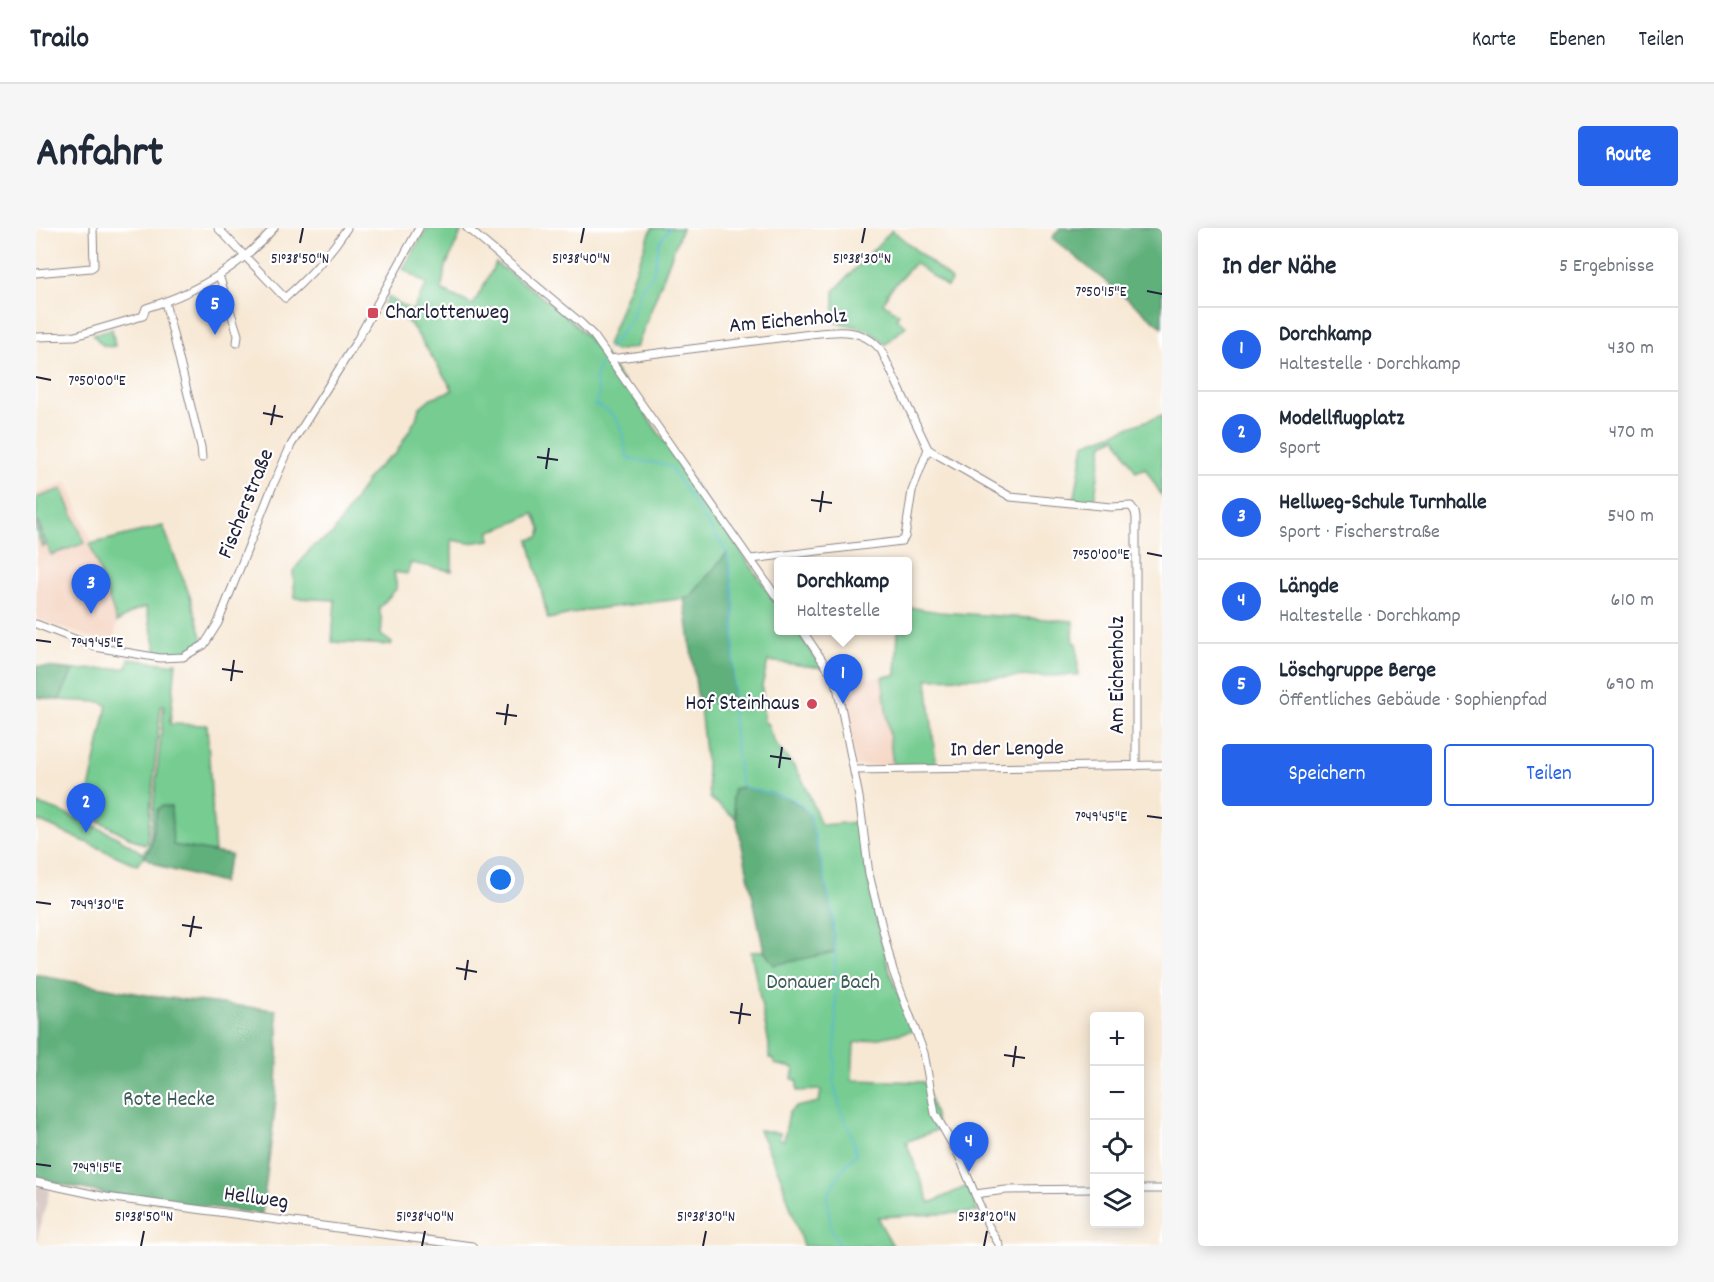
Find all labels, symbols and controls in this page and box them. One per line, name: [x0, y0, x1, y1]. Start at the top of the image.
text: Trailo: [30, 21, 89, 61]
text: Karte: [1472, 26, 1516, 56]
text: Ebenen: [1549, 26, 1606, 56]
text: Teilen: [1639, 26, 1684, 56]
text: Anfahrt: [36, 126, 163, 186]
button: Route: [1578, 126, 1678, 186]
text: 51°38'50"N: [271, 249, 329, 271]
text: 51°38'40"N: [552, 249, 610, 271]
text: 51°38'30"N: [833, 249, 891, 271]
text: In der Nähe: [1222, 249, 1336, 286]
text: 5 Ergebnisse: [1559, 253, 1654, 281]
text: 7°50'15"E: [1075, 282, 1127, 304]
pin: 5: [196, 285, 234, 335]
place label: Charlottenweg: [385, 298, 509, 329]
street label: Am Eichenholz: [728, 301, 849, 343]
marker: Charlottenweg: [366, 306, 380, 320]
text: Dorchkamp: [1279, 320, 1372, 351]
text: 1: [1239, 335, 1244, 363]
text: 430 m: [1608, 335, 1654, 363]
text: Haltestelle · Dorchkamp: [1279, 351, 1461, 379]
text: 7°50'00"E: [68, 371, 126, 393]
text: Modellflugplatz: [1279, 404, 1404, 435]
text: 2: [1237, 419, 1246, 447]
text: 470 m: [1609, 419, 1654, 447]
text: Sport: [1279, 435, 1321, 463]
street label: Fischerstraße: [211, 444, 283, 564]
text: Hellweg-Schule Turnhalle: [1279, 488, 1487, 519]
text: 3: [1237, 503, 1246, 531]
text: 540 m: [1607, 503, 1654, 531]
text: Sport · Fischerstraße: [1279, 519, 1440, 547]
text: 7°50'00"E: [1072, 545, 1130, 567]
popup: [774, 557, 912, 635]
pin: 3: [72, 564, 110, 614]
text: Dorchkamp: [797, 567, 889, 598]
text: Längde: [1279, 572, 1339, 603]
text: 4: [1237, 587, 1246, 615]
text: 610 m: [1611, 587, 1654, 615]
text: Haltestelle: [797, 598, 880, 626]
text: Haltestelle · Dorchkamp: [1279, 603, 1461, 631]
street label: Am Eichenholz: [1103, 615, 1134, 734]
text: 7°49'45"E: [71, 633, 123, 655]
pin: 1: [824, 654, 862, 704]
text: Löschgruppe Berge: [1279, 656, 1436, 687]
text: 5: [1237, 671, 1246, 699]
text: 690 m: [1606, 671, 1654, 699]
text: Öffentliches Gebäude · Sophienpfad: [1279, 687, 1547, 715]
place label: Hof Steinhaus: [685, 689, 800, 720]
marker: Hof Steinhaus: [805, 697, 819, 711]
street label: In der Lengde: [950, 734, 1064, 766]
button: Speichern: [1222, 744, 1432, 806]
button: Teilen: [1444, 744, 1654, 806]
pin: 2: [67, 784, 106, 833]
text: 7°49'45"E: [1075, 807, 1127, 829]
your location: [486, 865, 515, 894]
text: 7°49'30"E: [70, 895, 124, 917]
park label: Donauer Bach: [766, 968, 880, 999]
map controls: [1090, 1012, 1144, 1228]
button: +: [1090, 1012, 1144, 1066]
button: −: [1090, 1066, 1144, 1120]
park label: Rote Hecke: [123, 1085, 215, 1116]
button: locate: [1090, 1120, 1144, 1174]
pin: 4: [950, 1122, 988, 1172]
text: 7°49'15"E: [73, 1158, 122, 1180]
button: layers: [1090, 1174, 1144, 1228]
street label: Hellweg: [222, 1179, 290, 1219]
text: 51°38'50"N: [115, 1207, 173, 1229]
text: 51°38'40"N: [396, 1207, 454, 1229]
text: 51°38'30"N: [677, 1207, 735, 1229]
text: 51°38'20"N: [958, 1207, 1016, 1229]

